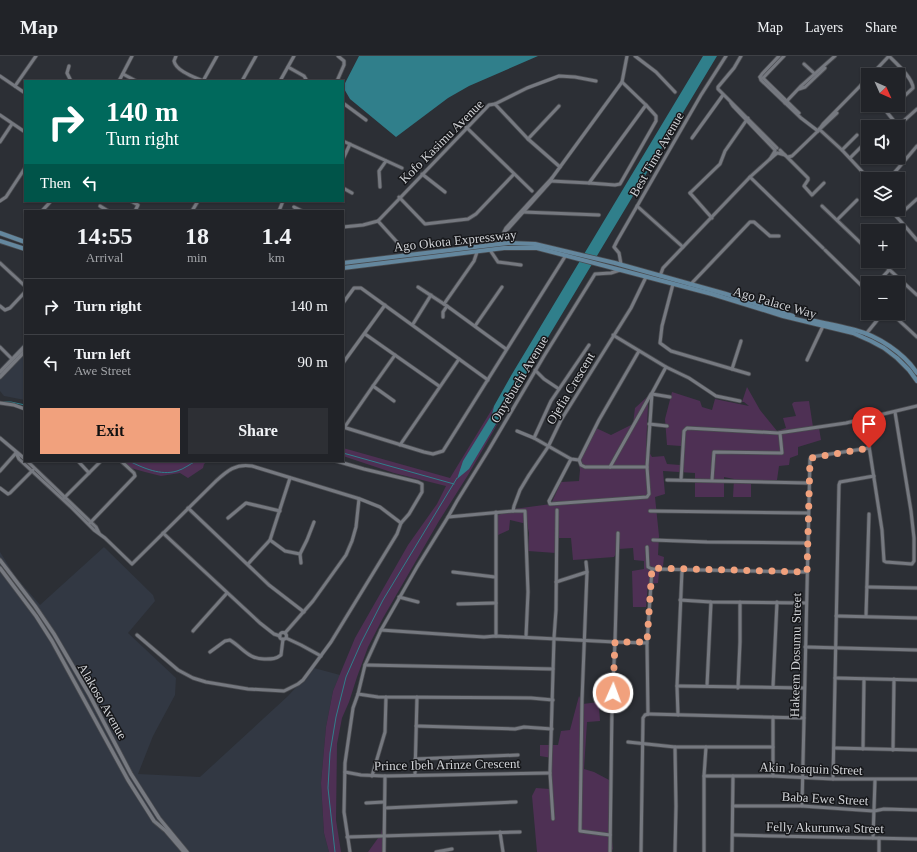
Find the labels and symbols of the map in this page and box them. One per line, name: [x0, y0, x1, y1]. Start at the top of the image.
north arrow: [861, 68, 905, 112]
street label: Kofo Kasimu Avenue: [396, 96, 487, 186]
street label: Best Time Avenue: [626, 109, 687, 199]
street label: Ago Okota Expressway: [393, 227, 518, 254]
street label: Ago Palace Way: [731, 283, 819, 322]
street label: Onyebuchi Avenue: [487, 333, 551, 426]
street label: Ojefia Crescent: [543, 349, 598, 427]
pin: [852, 407, 886, 448]
street label: Hakeem Dosumu Street: [787, 592, 804, 717]
street label: Alakoso Avenue: [75, 661, 131, 742]
position arrow: [592, 672, 634, 714]
street label: Prince Ibeh Arinze Crescent: [374, 756, 521, 773]
street label: Akin Joaquin Street: [759, 759, 863, 778]
street label: Baba Ewe Street: [781, 789, 869, 808]
street label: Felly Akurunwa Street: [766, 819, 884, 836]

